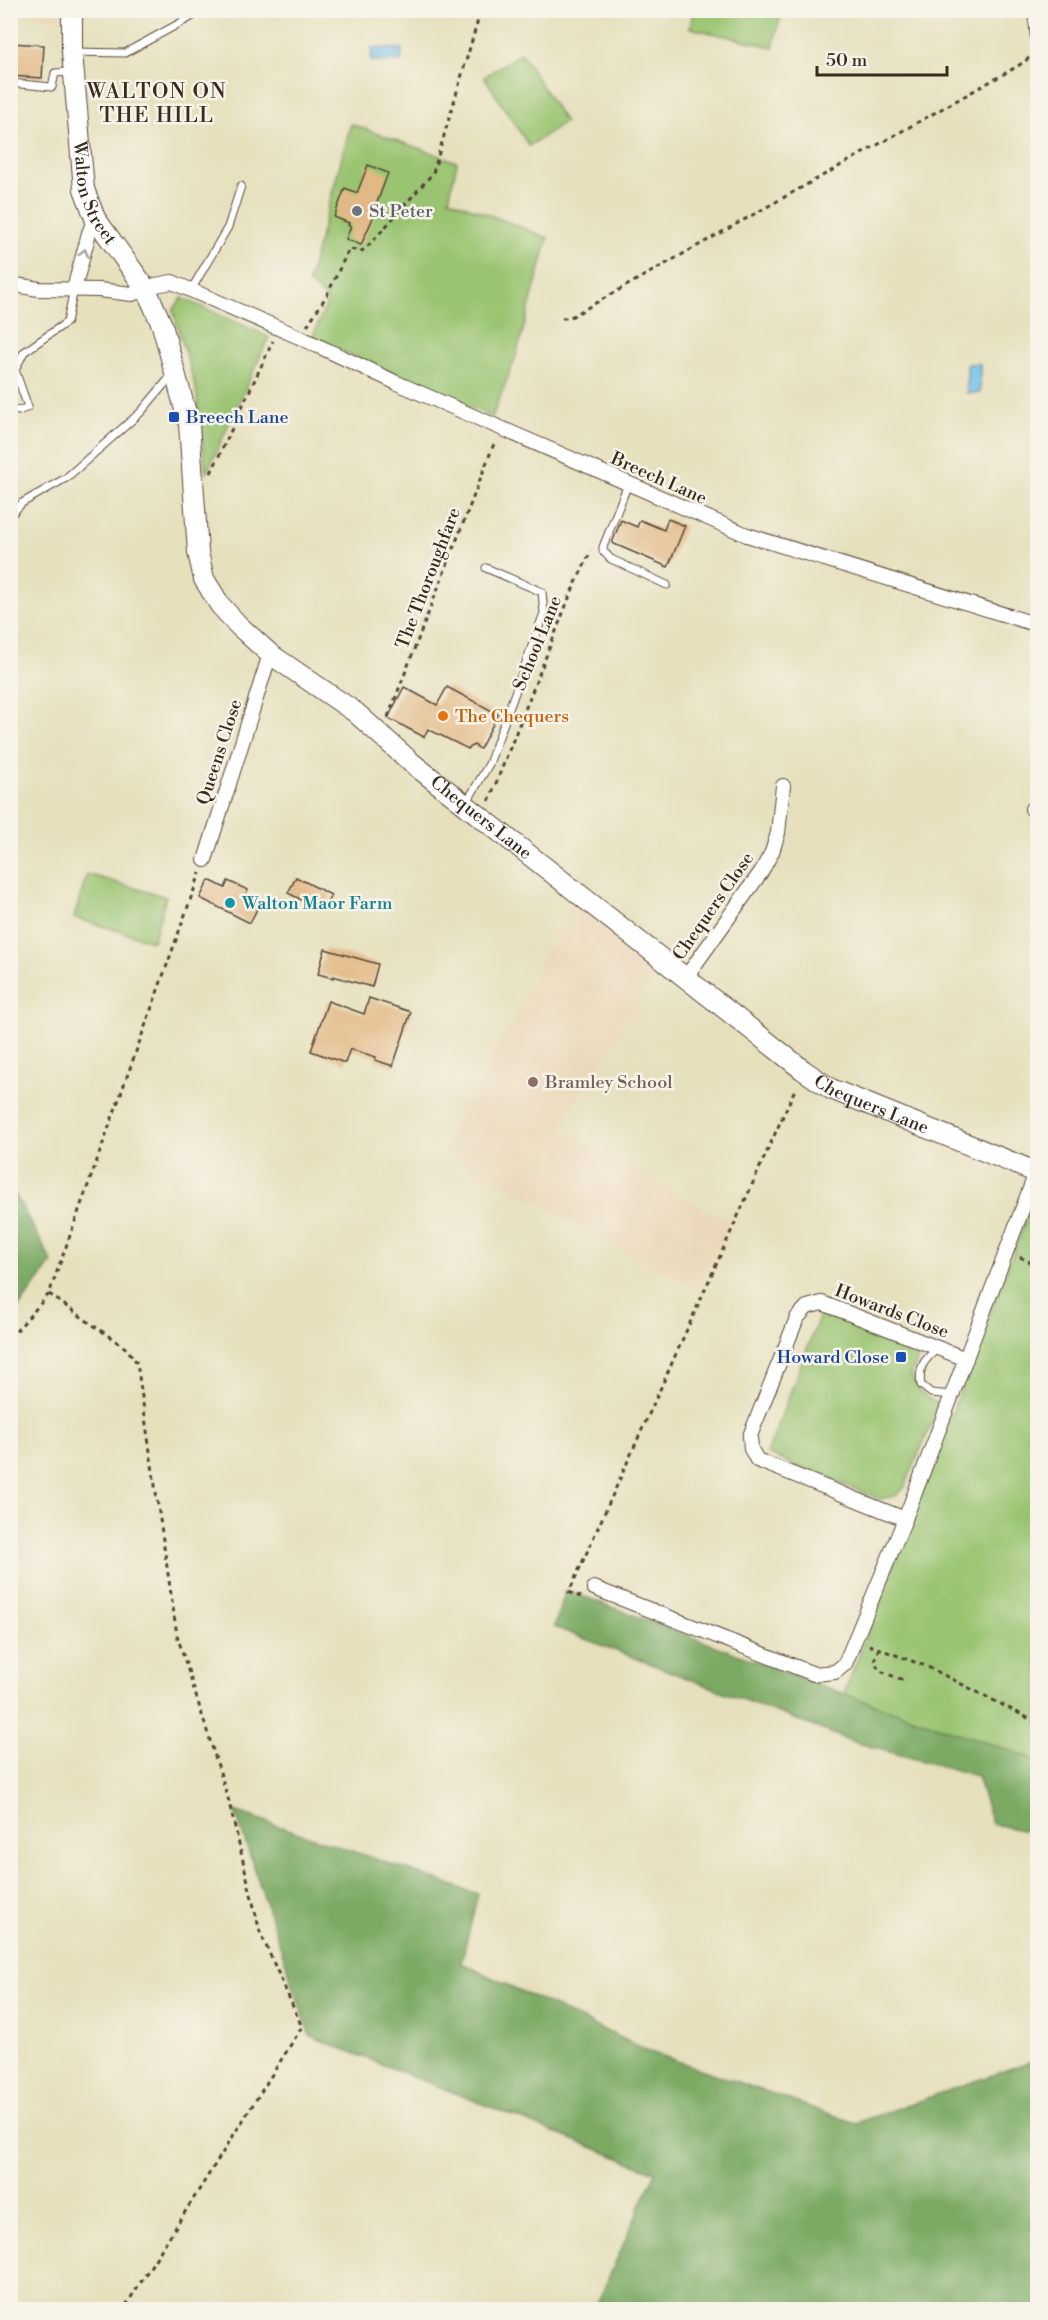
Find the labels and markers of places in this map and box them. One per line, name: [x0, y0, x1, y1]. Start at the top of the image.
place label: St Peter: [369, 200, 433, 223]
marker: St Peter: [350, 204, 364, 218]
place label: Breech Lane: [185, 406, 289, 429]
marker: Breech Lane: [167, 410, 181, 424]
place label: The Chequers: [455, 705, 569, 728]
marker: The Chequers: [436, 709, 450, 723]
place label: Walton Maor Farm: [241, 892, 393, 915]
marker: Walton Maor Farm: [223, 896, 237, 910]
place label: Bramley School: [544, 1071, 673, 1094]
marker: Bramley School: [526, 1075, 540, 1089]
place label: Howard Close: [777, 1346, 889, 1369]
marker: Howard Close: [894, 1350, 908, 1364]

